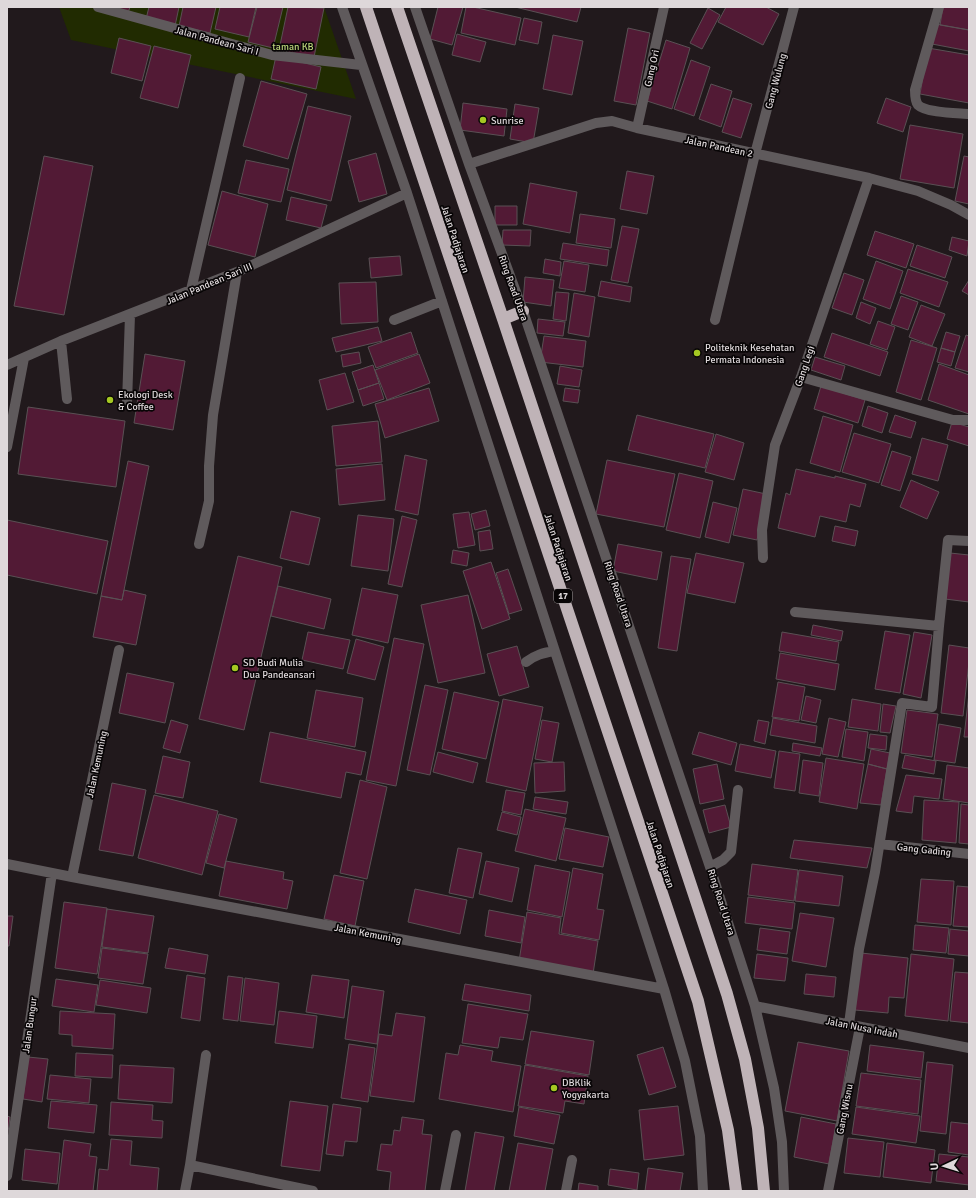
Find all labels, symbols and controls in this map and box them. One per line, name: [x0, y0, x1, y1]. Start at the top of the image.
street label: Jalan Pandean Sari I: [174, 24, 260, 58]
park label: taman KB: [272, 41, 314, 53]
street label: Gang Ori: [642, 49, 662, 88]
street label: Gang Wulung: [763, 52, 789, 110]
marker: Sunrise: [478, 115, 488, 125]
place label: Sunrise: [491, 115, 523, 127]
street label: Jalan Pandean 2: [684, 134, 754, 160]
street label: Jalan Padjajaran: [438, 204, 472, 275]
street label: Ring Road Utara: [496, 254, 531, 323]
street label: Jalan Pandean Sari III: [165, 260, 254, 307]
place label: Politeknik Kesehatan Permata Indonesia: [705, 342, 795, 366]
street label: Gang Legi: [792, 344, 818, 388]
marker: Politeknik Kesehatan Permata Indonesia: [692, 348, 702, 358]
place label: Ekologi Desk & Coffee: [118, 389, 173, 413]
marker: Ekologi Desk & Coffee: [105, 395, 115, 405]
street label: Jalan Padjajaran: [541, 512, 575, 583]
street label: Ring Road Utara: [601, 560, 635, 629]
road number: 17: [554, 589, 572, 603]
place label: SD Budi Mulia Dua Pandeansari: [243, 657, 315, 681]
marker: SD Budi Mulia Dua Pandeansari: [230, 663, 240, 673]
street label: Jalan Kemuning: [84, 730, 110, 799]
street label: Jalan Padjajaran: [643, 819, 677, 890]
street label: Gang Gading: [896, 841, 952, 859]
street label: Ring Road Utara: [705, 868, 737, 937]
street label: Jalan Kemuning: [333, 922, 402, 946]
street label: Jalan Bungur: [20, 996, 40, 1054]
street label: Jalan Nusa Indah: [825, 1015, 899, 1041]
place label: DBKlik Yogyakarta: [562, 1077, 609, 1101]
marker: DBKlik Yogyakarta: [549, 1083, 559, 1093]
street label: Gang Wisnu: [834, 1083, 856, 1135]
north arrow: [924, 1146, 964, 1186]
text: U: [928, 1163, 941, 1171]

